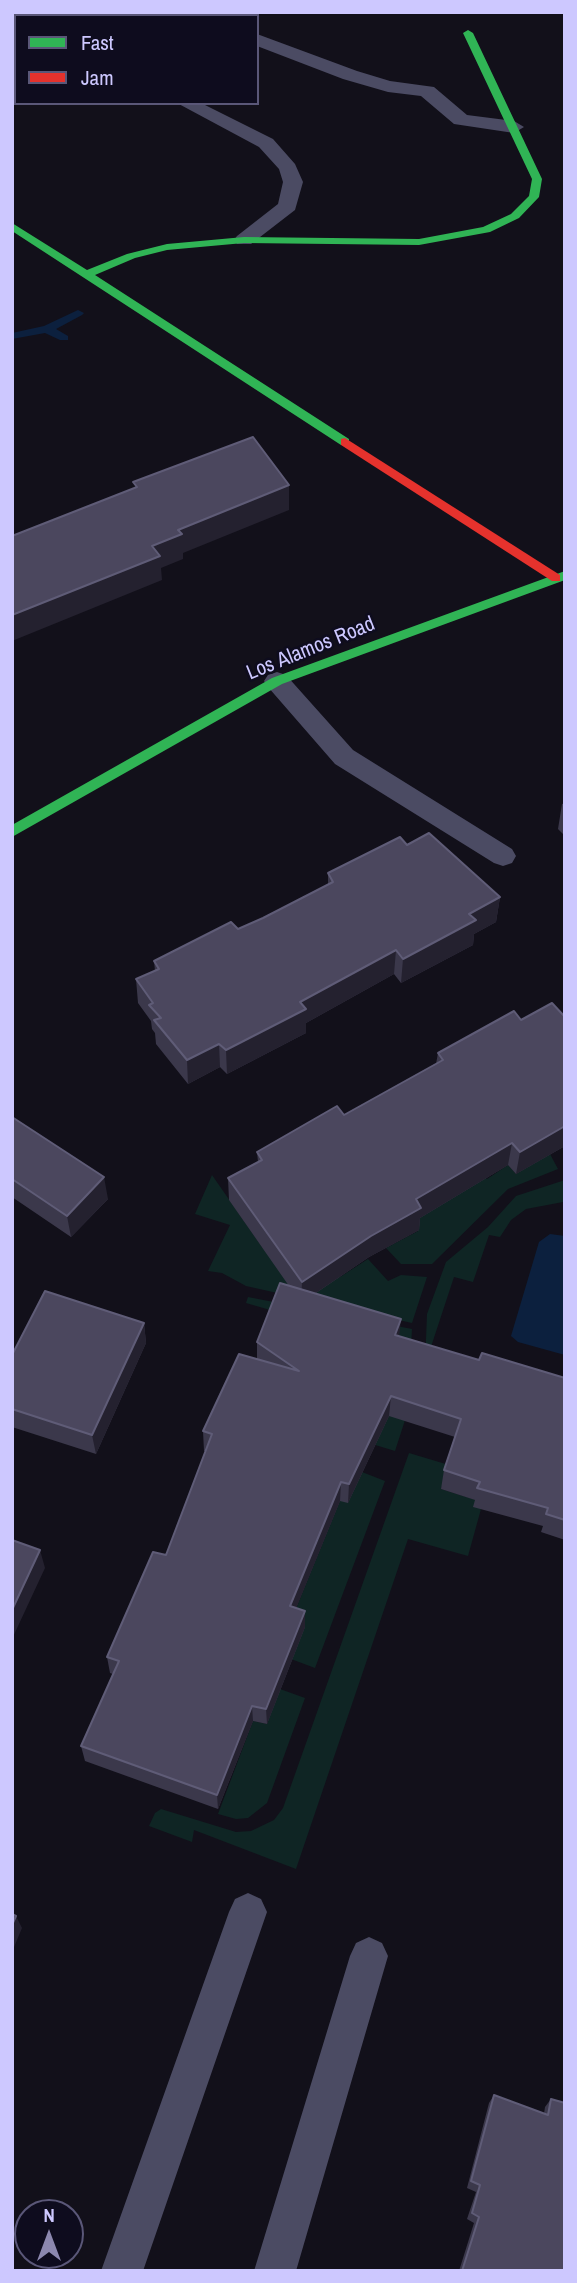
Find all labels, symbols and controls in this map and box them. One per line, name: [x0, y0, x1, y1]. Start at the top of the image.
legend: [14, 14, 259, 105]
text: Fast: [81, 28, 114, 57]
text: Jam: [81, 63, 114, 92]
street label: Los Alamos Road: [243, 612, 379, 686]
north arrow: [14, 2199, 84, 2269]
text: N: [43, 2202, 55, 2228]

